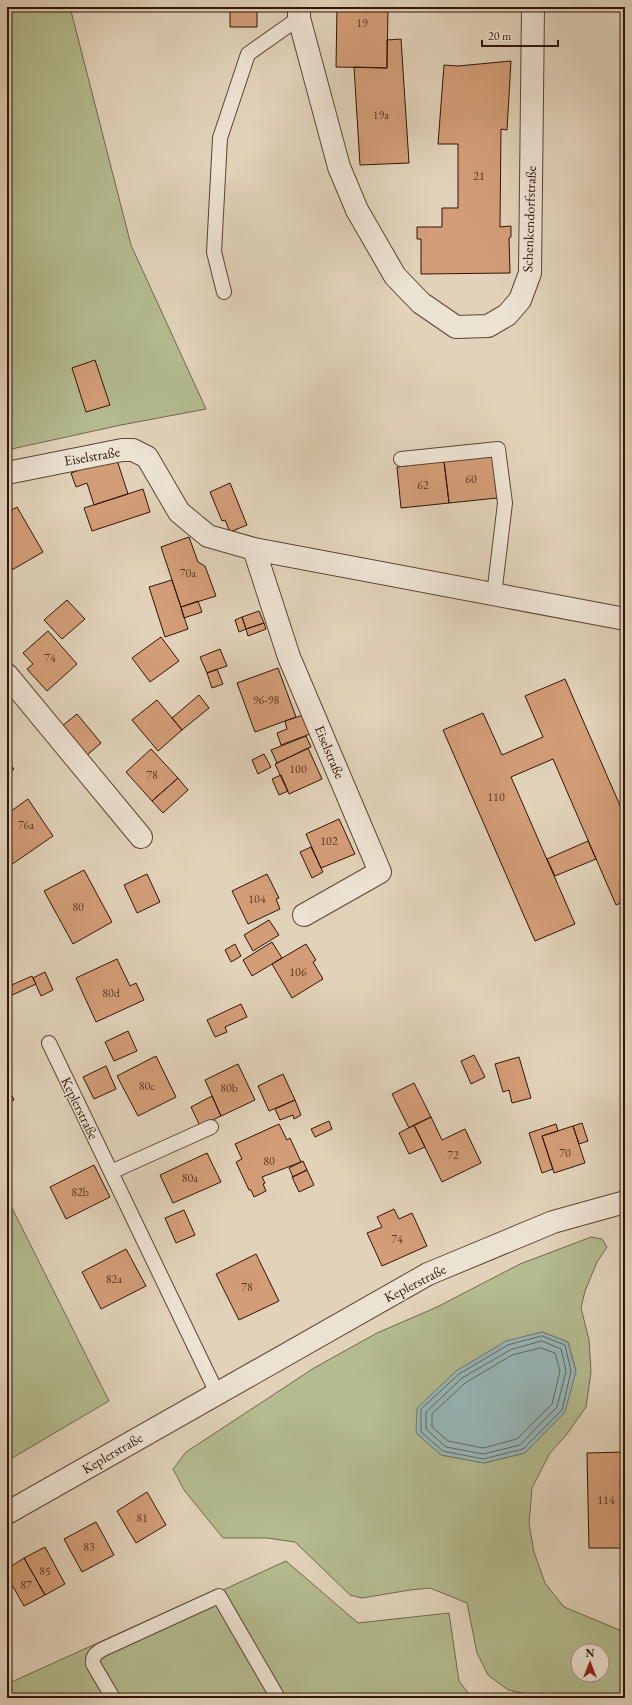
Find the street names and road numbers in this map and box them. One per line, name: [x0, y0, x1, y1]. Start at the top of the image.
street label: Schenkendorfstraße: [518, 165, 540, 273]
street label: Eiselstraße: [63, 442, 122, 470]
street label: Eiselstraße: [311, 723, 350, 782]
street label: Keplerstraße: [57, 1074, 103, 1143]
street label: Keplerstraße: [381, 1259, 450, 1306]
street label: Keplerstraße: [78, 1428, 146, 1478]

